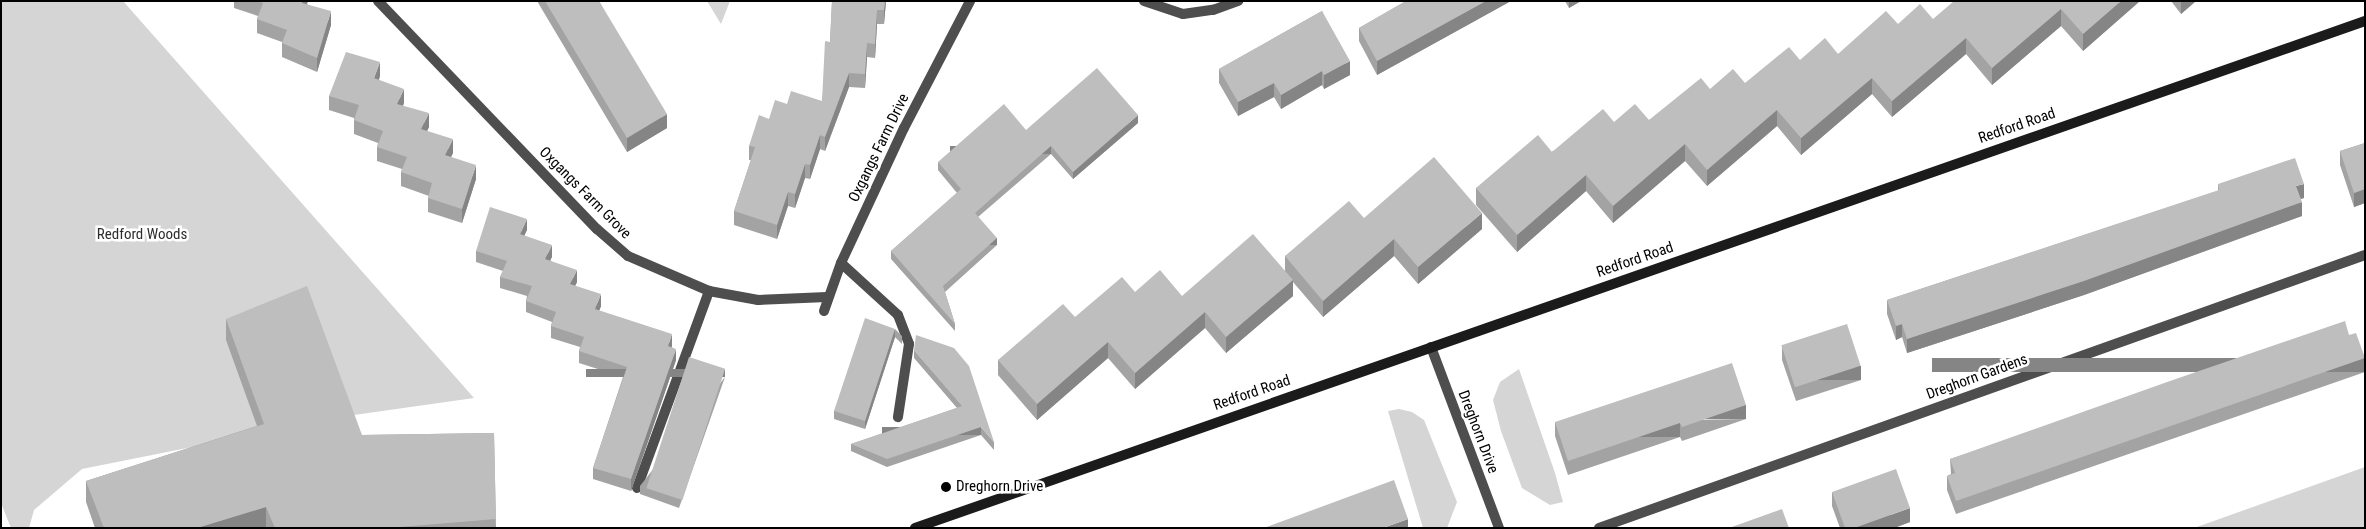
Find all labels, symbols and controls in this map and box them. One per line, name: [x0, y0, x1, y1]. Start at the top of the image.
street label: Oxgangs Farm Drive: [845, 91, 913, 205]
street label: Redford Road: [1976, 104, 2058, 148]
street label: Oxgangs Farm Grove: [535, 143, 635, 243]
park label: Redford Woods: [97, 226, 187, 244]
street label: Redford Road: [1594, 238, 1676, 282]
street label: Dreghorn Gardens: [1924, 350, 2030, 404]
street label: Redford Road: [1211, 371, 1293, 415]
street label: Dreghorn Drive: [1454, 388, 1502, 476]
place label: Dreghorn Drive: [956, 478, 1043, 496]
marker: Dreghorn Drive: [940, 481, 952, 493]

